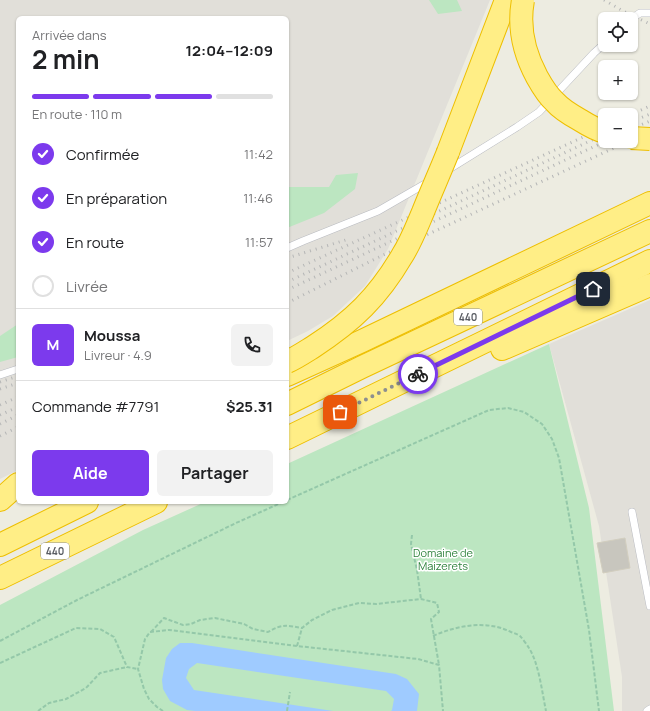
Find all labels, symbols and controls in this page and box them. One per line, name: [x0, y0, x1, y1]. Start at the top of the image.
map controls: [598, 12, 638, 148]
button: locate: [598, 12, 638, 52]
text: Arrivée dans: [32, 26, 107, 44]
text: 12:04–12:09: [186, 40, 273, 61]
text: 2 min: [32, 41, 100, 77]
button: +: [598, 60, 638, 100]
text: En route · 110 m: [32, 105, 122, 123]
button: −: [598, 108, 638, 148]
icon: check: [32, 143, 54, 165]
text: Confirmée: [66, 144, 139, 165]
text: 11:42: [244, 145, 273, 163]
icon: check: [32, 187, 54, 209]
text: En préparation: [66, 188, 167, 209]
text: 11:46: [243, 189, 273, 207]
icon: check: [32, 231, 54, 253]
text: En route: [66, 232, 124, 253]
text: 11:57: [245, 233, 273, 251]
pin: [576, 272, 610, 306]
text: Livrée: [66, 276, 108, 297]
icon: home: [582, 278, 604, 300]
road number: 440: [454, 309, 482, 325]
button: phone: [231, 324, 273, 366]
text: Moussa: [84, 325, 140, 346]
text: M: [47, 334, 59, 355]
text: Livreur · 4.9: [84, 346, 152, 364]
courier: [398, 354, 438, 394]
icon: bike: [407, 363, 429, 385]
pin: [323, 395, 357, 429]
text: Commande #7791: [32, 396, 159, 417]
text: $25.31: [226, 396, 273, 417]
icon: bag: [329, 401, 351, 423]
button: Aide: [32, 450, 149, 496]
button: Partager: [157, 450, 273, 496]
road number: 440: [41, 543, 69, 559]
park label: Domaine de Maizerets: [413, 545, 474, 573]

